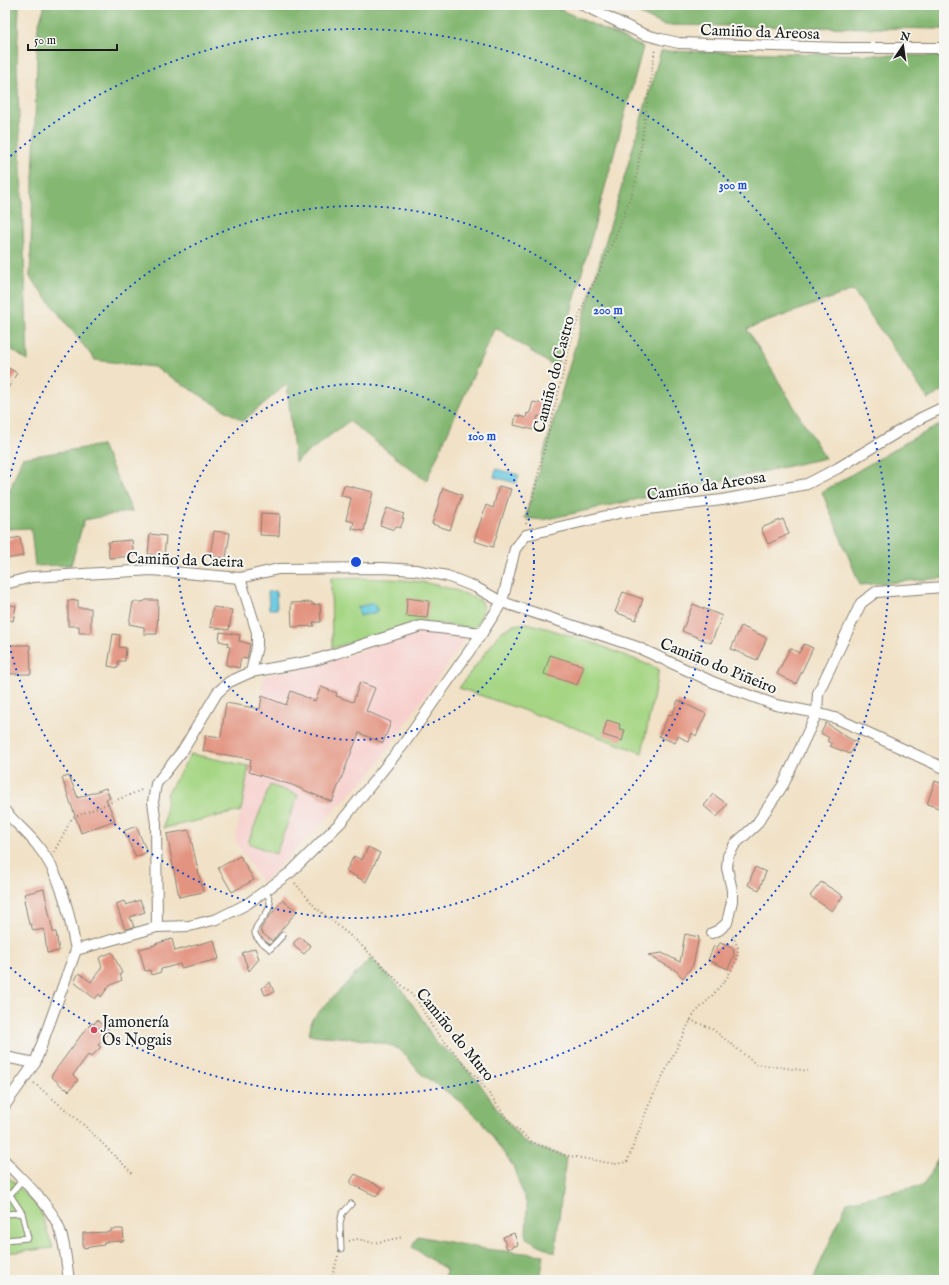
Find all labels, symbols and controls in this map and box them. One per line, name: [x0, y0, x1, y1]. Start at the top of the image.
street label: Camiño da Areosa: [700, 21, 820, 45]
scale bar: [28, 26, 117, 52]
north arrow: [883, 26, 923, 66]
text: N: [898, 29, 912, 45]
text: 50 m: [34, 33, 56, 48]
text: 300 m: [719, 178, 748, 193]
text: 200 m: [593, 303, 623, 318]
street label: Camiño do Castro: [530, 313, 580, 435]
text: 100 m: [468, 429, 497, 444]
street label: Camiño da Areosa: [646, 468, 767, 506]
street label: Camiño da Caeira: [126, 549, 244, 573]
centre of rings: [349, 555, 363, 569]
street label: Camiño do Piñeiro: [657, 634, 780, 700]
street label: Camiño do Muro: [411, 985, 498, 1086]
place label: Jamonería Os Nogais: [100, 1013, 172, 1051]
marker: Jamonería Os Nogais: [89, 1025, 99, 1035]

